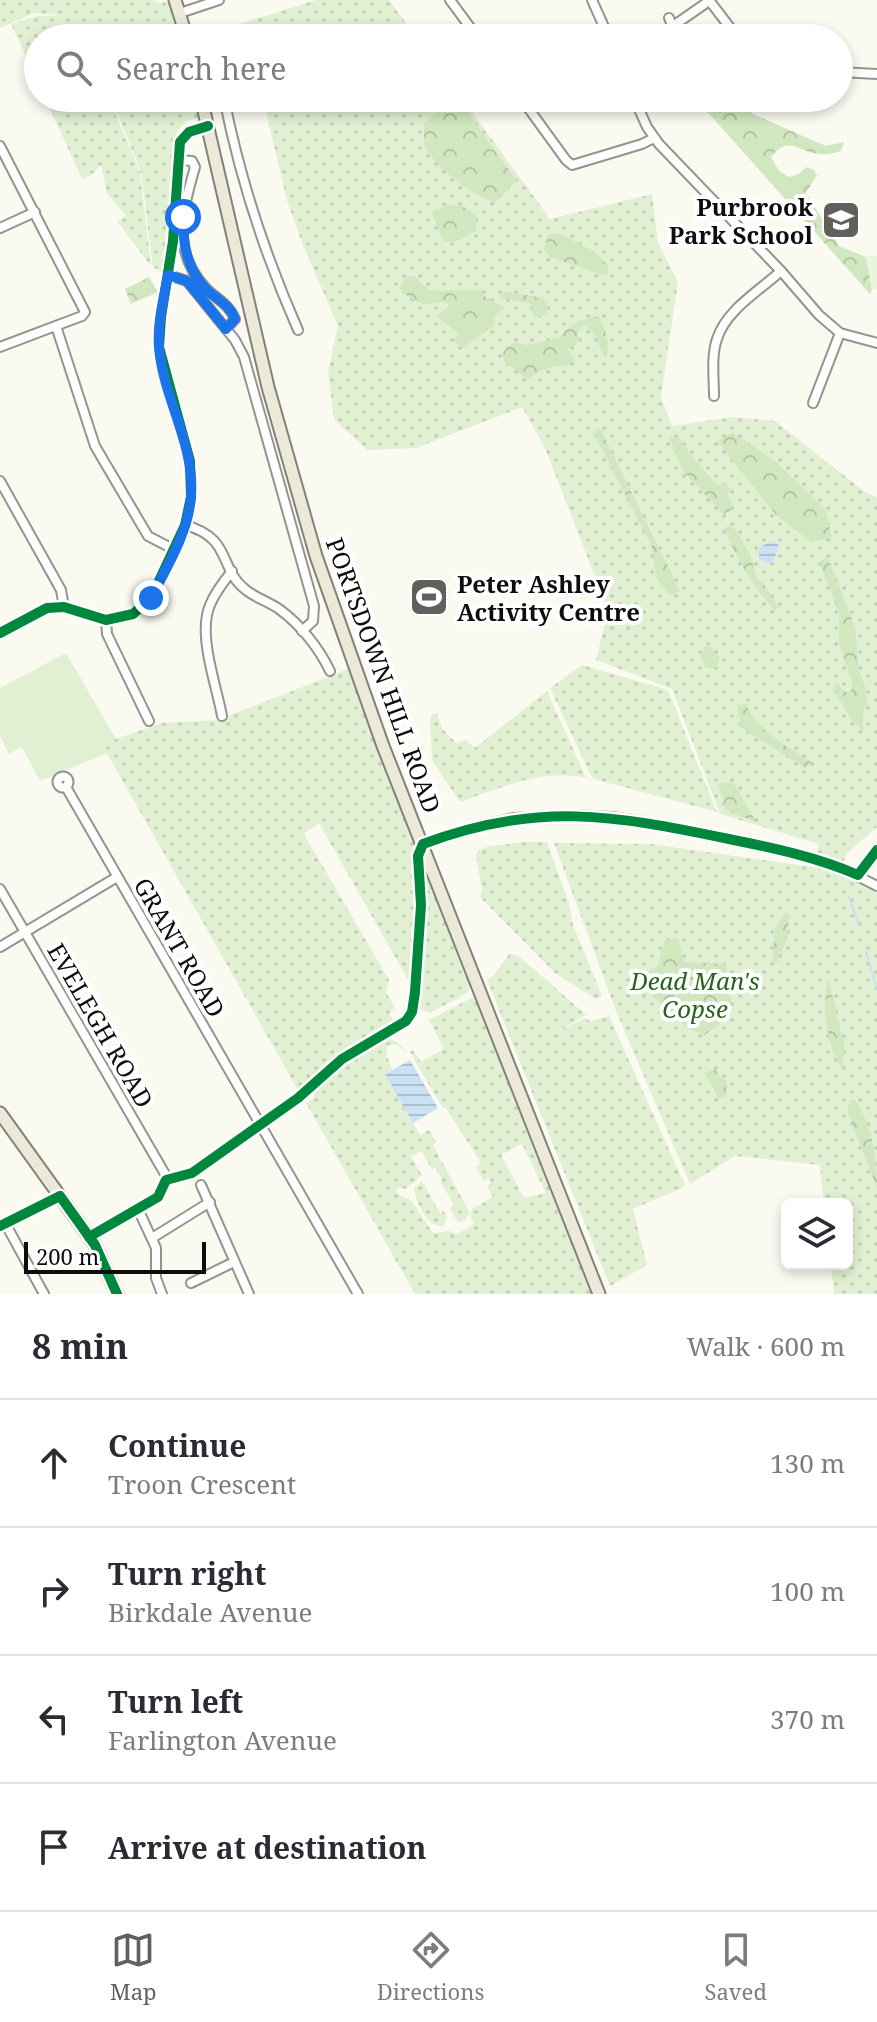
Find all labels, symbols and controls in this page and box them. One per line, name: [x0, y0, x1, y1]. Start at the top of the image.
search box: [24, 24, 853, 112]
icon: search: [52, 46, 96, 90]
text: Search here: [116, 48, 286, 89]
place label: Purbrook Park School: [669, 190, 814, 251]
route start: [165, 199, 201, 235]
school or university icon: Purbrook Park School: [820, 199, 862, 241]
street label: PORTSDOWN HILL ROAD: [319, 533, 449, 817]
place label: Peter Ashley Activity Centre: [457, 567, 640, 628]
sports icon: Peter Ashley Activity Centre: [408, 576, 450, 618]
route end: [133, 580, 169, 616]
street label: GRANT ROAD: [127, 871, 233, 1023]
street label: EVELEGH ROAD: [40, 937, 162, 1113]
park label: Dead Man's Copse: [629, 964, 760, 1025]
map controls: [781, 1198, 853, 1270]
button: layers: [781, 1198, 853, 1270]
scale bar: [24, 1238, 206, 1274]
text: 200 m: [36, 1241, 99, 1271]
text: 8 min: [32, 1323, 128, 1369]
text: Walk · 600 m: [687, 1328, 845, 1364]
text: Continue: [108, 1425, 246, 1466]
icon: ahead: [32, 1441, 76, 1485]
text: 130 m: [770, 1445, 845, 1481]
text: Troon Crescent: [108, 1466, 296, 1502]
text: Turn right: [108, 1553, 266, 1594]
icon: right: [32, 1569, 76, 1613]
text: 100 m: [770, 1573, 845, 1609]
text: Birkdale Avenue: [108, 1594, 313, 1630]
text: Turn left: [108, 1681, 243, 1722]
icon: left: [32, 1697, 76, 1741]
text: 370 m: [770, 1701, 845, 1737]
text: Farlington Avenue: [108, 1722, 337, 1758]
icon: arrive: [32, 1825, 76, 1869]
text: Arrive at destination: [108, 1827, 427, 1868]
tab: Map: [110, 1928, 157, 2006]
tab: Directions: [377, 1928, 484, 2006]
tab: Saved: [705, 1928, 767, 2006]

